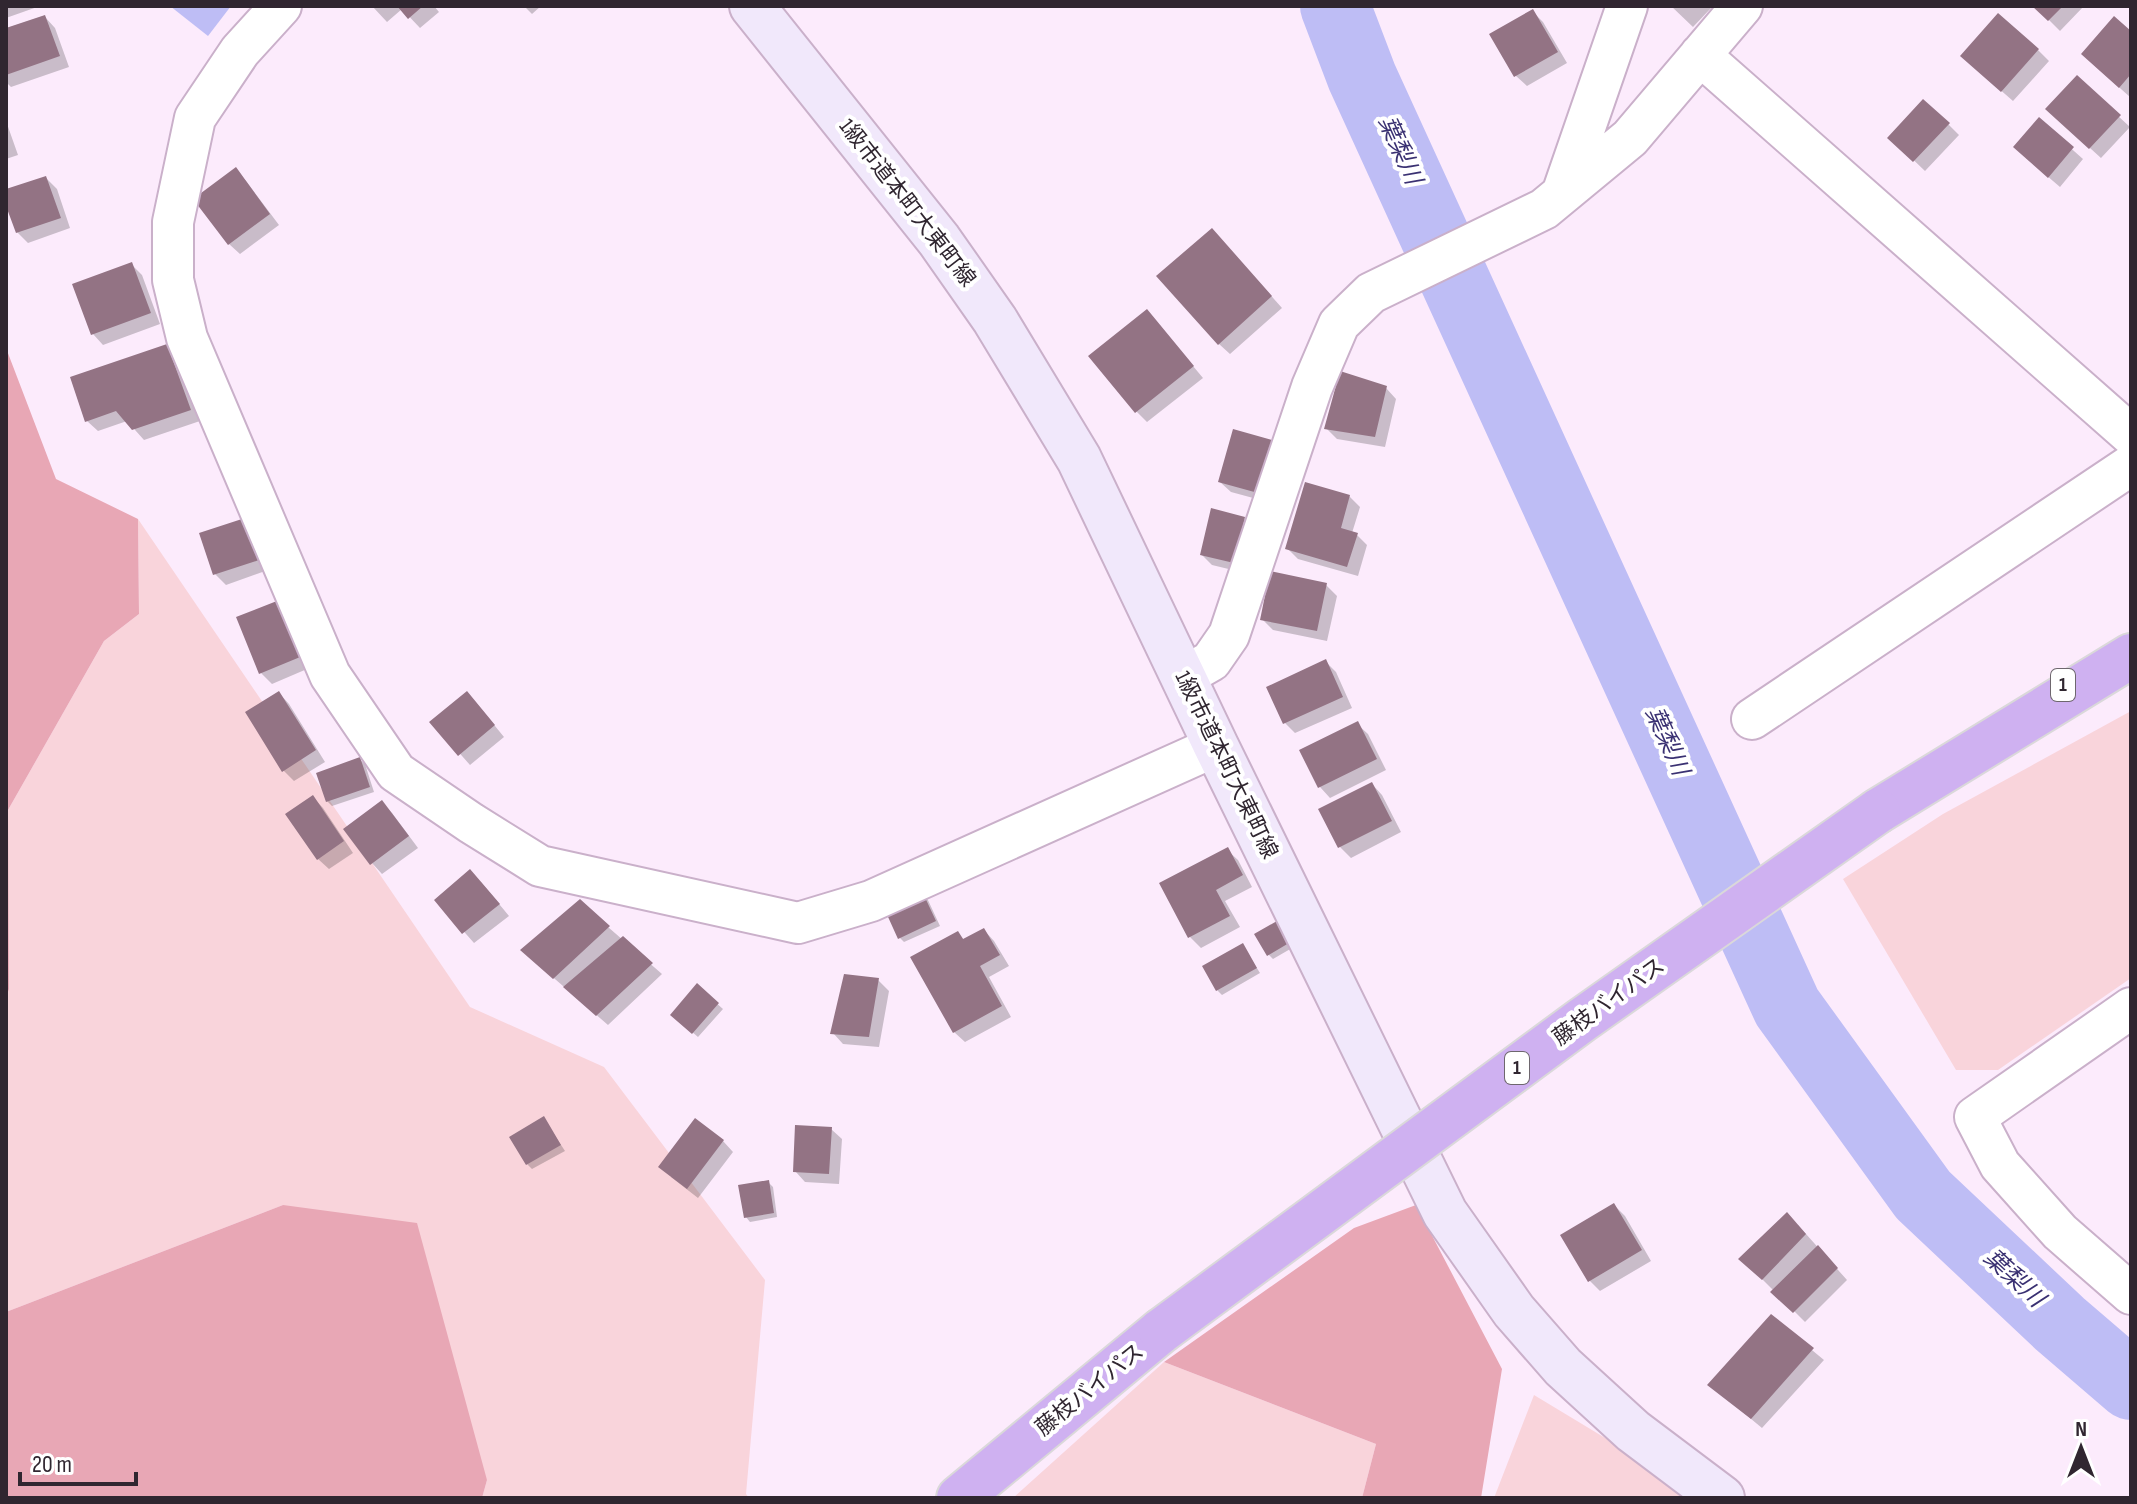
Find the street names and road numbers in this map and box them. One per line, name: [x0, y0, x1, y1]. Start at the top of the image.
street label: 1級市道本町大東町線: [833, 114, 981, 292]
street label: 1級市道本町大東町線: [1169, 667, 1283, 863]
road number: 1: [2051, 669, 2075, 701]
street label: 藤枝バイパス: [1548, 952, 1670, 1052]
road number: 1: [1505, 1052, 1529, 1084]
street label: 藤枝バイパス: [1030, 1338, 1150, 1442]

